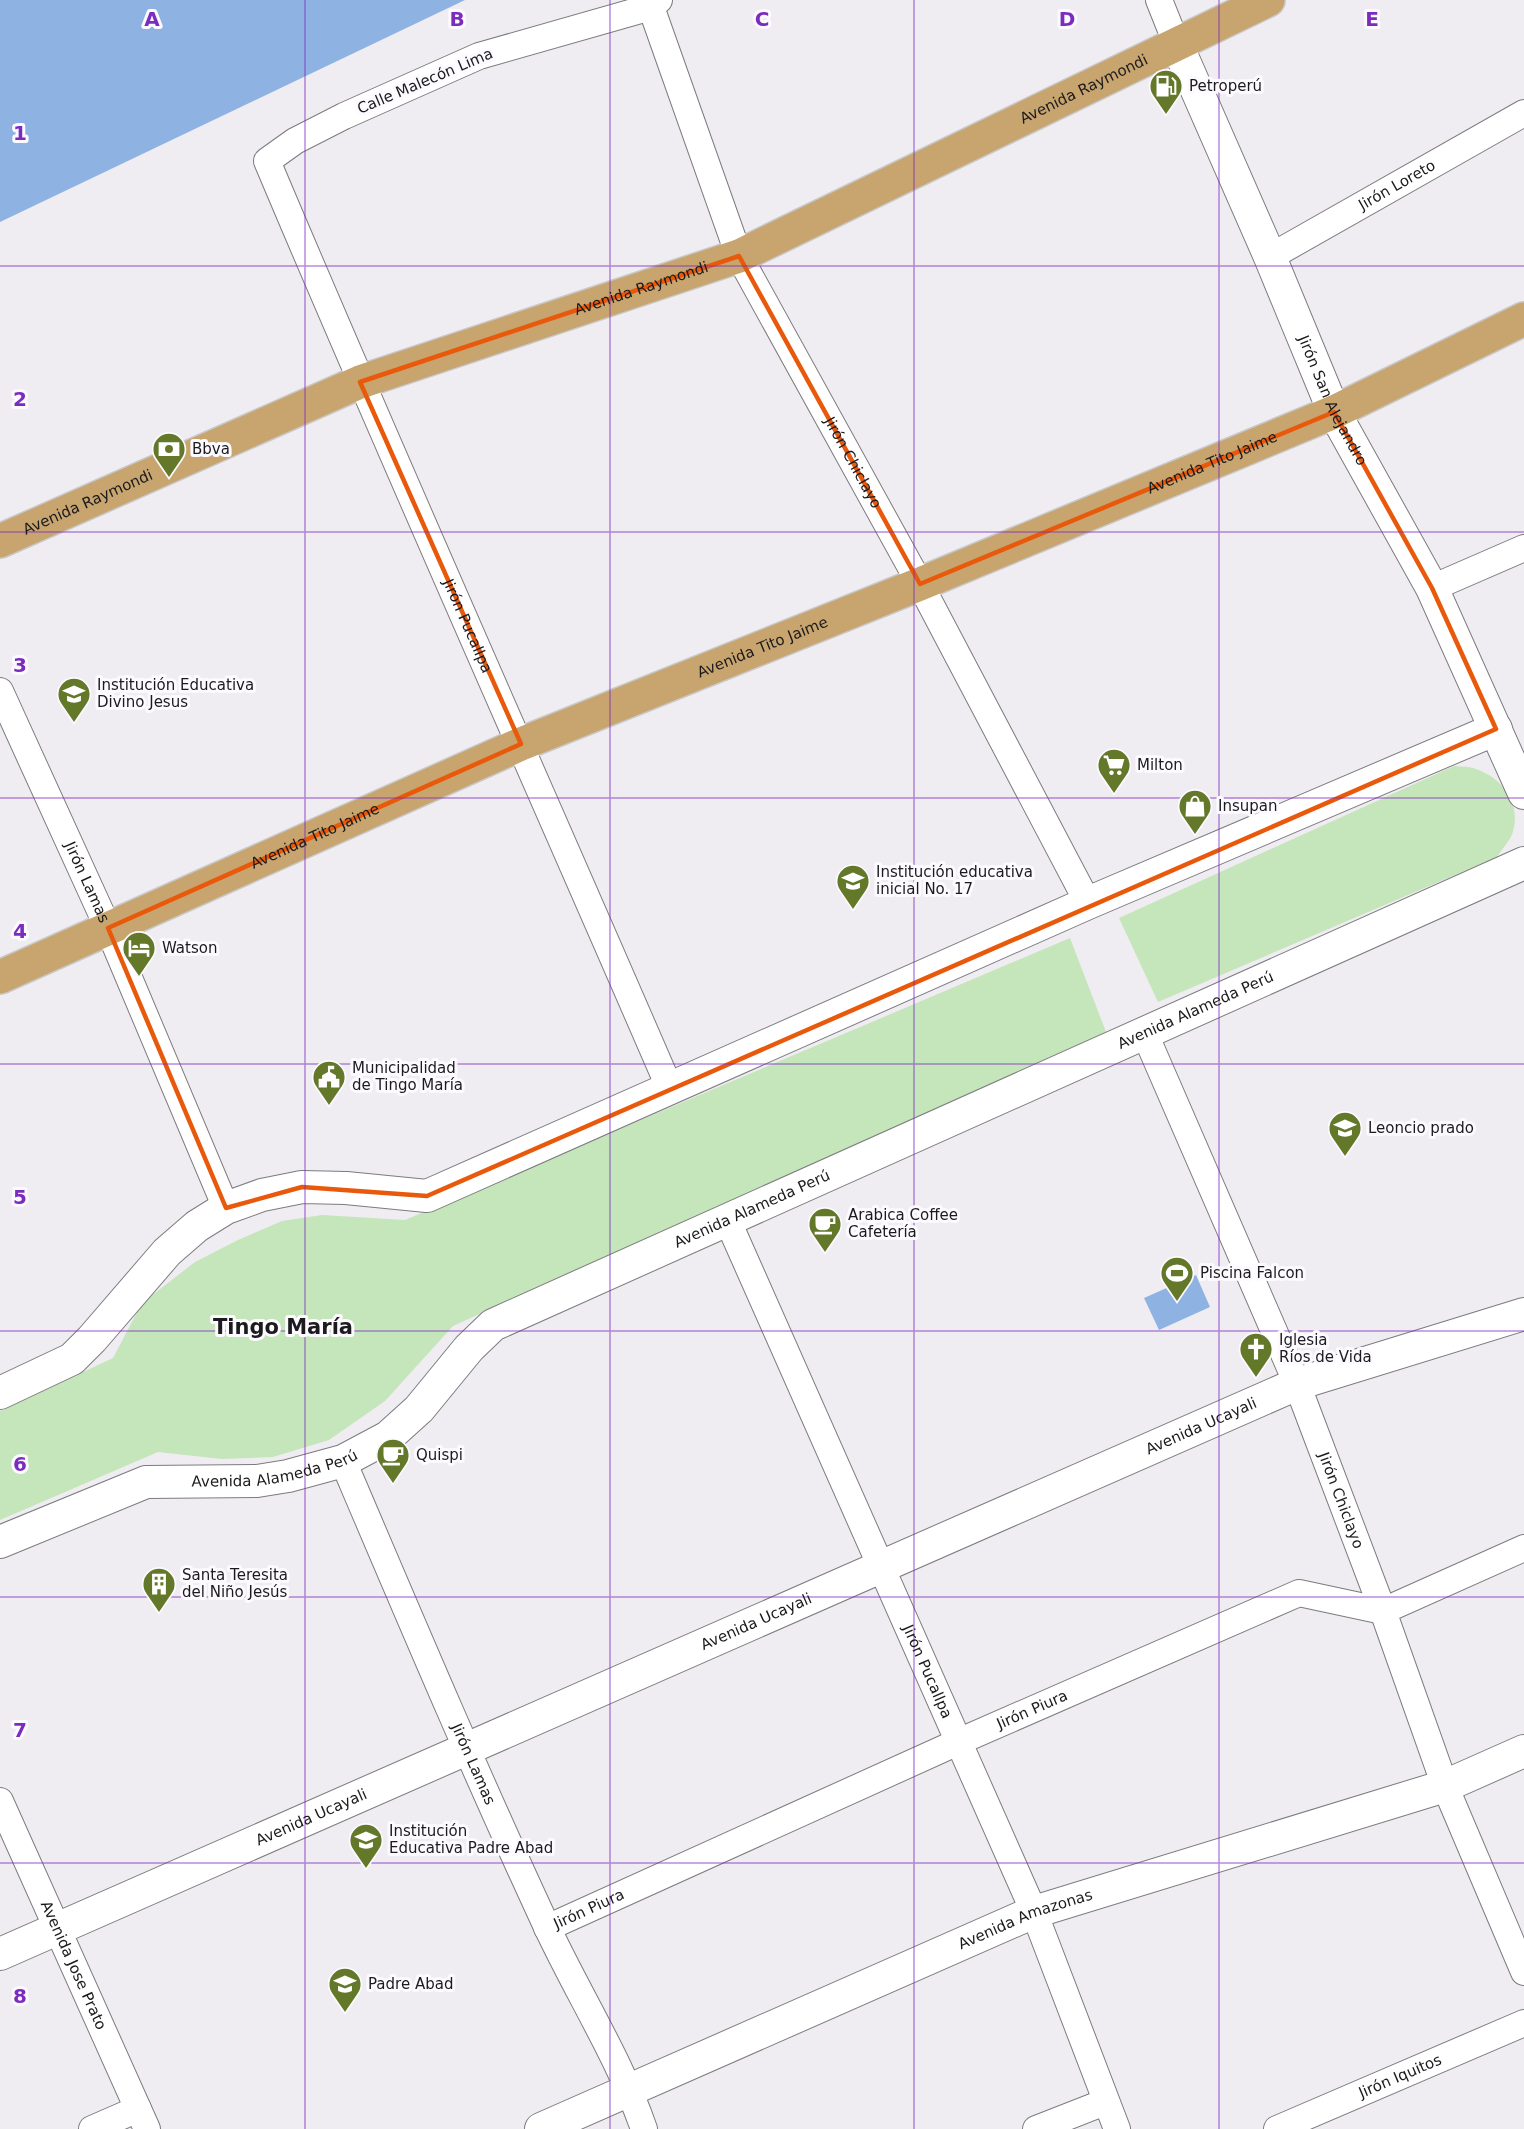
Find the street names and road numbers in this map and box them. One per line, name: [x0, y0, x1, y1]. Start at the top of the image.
street label: Calle Malecón Lima: [354, 44, 496, 118]
street label: Avenida Raymondi: [1017, 51, 1151, 128]
street label: Jirón Loreto: [1355, 156, 1439, 214]
street label: Avenida Raymondi: [572, 258, 711, 319]
street label: Jirón San Alejandro: [1294, 332, 1371, 469]
street label: Jirón Chiclayo: [820, 413, 885, 511]
street label: Avenida Tito Jaime: [1144, 428, 1280, 498]
street label: Avenida Raymondi: [20, 466, 155, 539]
street label: Jirón Pucallpa: [439, 575, 496, 676]
street label: Avenida Tito Jaime: [695, 613, 830, 681]
street label: Avenida Tito Jaime: [248, 800, 382, 873]
street label: Jirón Lamas: [60, 838, 113, 926]
street label: Avenida Alameda Perú: [1115, 967, 1276, 1053]
street label: Avenida Alameda Perú: [671, 1166, 833, 1252]
street label: Avenida Ucayali: [1143, 1394, 1259, 1458]
street label: Avenida Alameda Perú: [191, 1446, 361, 1491]
street label: Jirón Chiclayo: [1314, 1449, 1368, 1551]
street label: Avenida Ucayali: [698, 1589, 815, 1654]
street label: Jirón Pucallpa: [898, 1621, 956, 1721]
street label: Jirón Piura: [993, 1686, 1070, 1733]
street label: Jirón Lamas: [447, 1720, 499, 1808]
street label: Avenida Ucayali: [253, 1785, 370, 1850]
street label: Jirón Piura: [550, 1885, 627, 1933]
street label: Avenida Amazonas: [955, 1886, 1095, 1953]
street label: Avenida Jose Prato: [37, 1898, 110, 2033]
street label: Jirón Iquitos: [1355, 2050, 1445, 2102]

